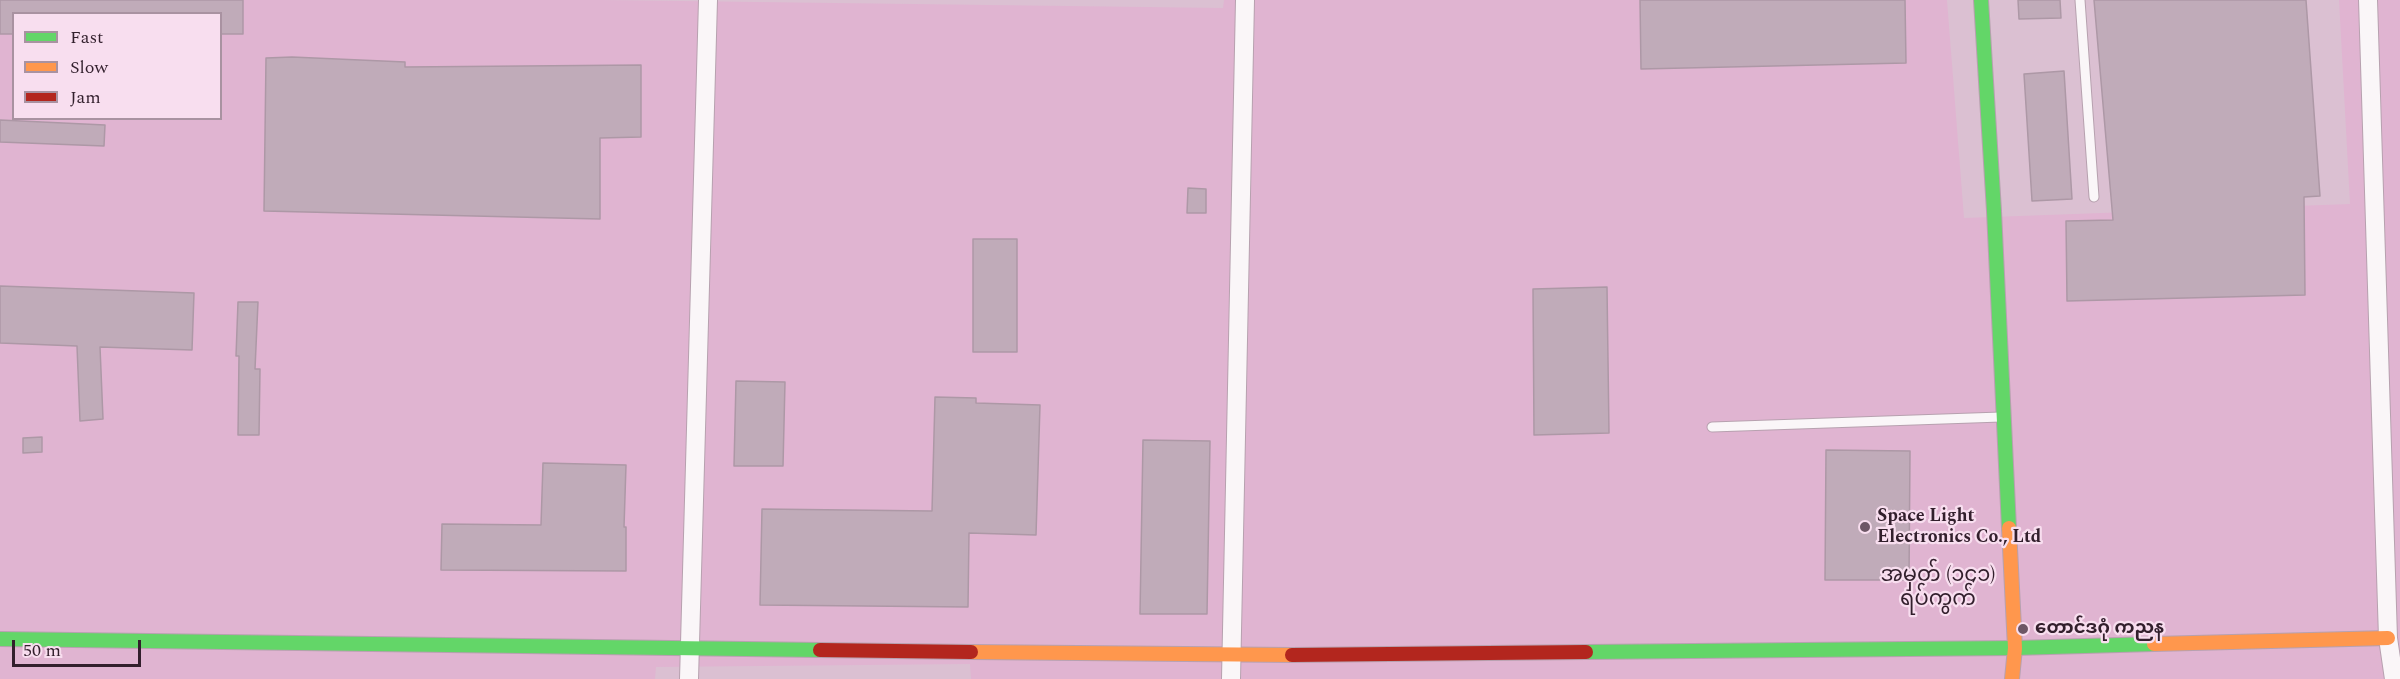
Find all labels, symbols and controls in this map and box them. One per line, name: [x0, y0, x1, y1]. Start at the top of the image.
legend: [12, 12, 222, 120]
text: Fast: [70, 24, 103, 51]
text: Slow: [70, 54, 108, 81]
text: Jam: [70, 84, 101, 111]
place label: Space Light Electronics Co., Ltd: [1877, 506, 2041, 548]
marker: Space Light Electronics Co., Ltd: [1858, 520, 1872, 534]
district label: အမှတ် (၁၄၁) ရပ်ကွက်: [1880, 564, 1996, 614]
place label: တောင်ဒဂုံ ကညန: [2035, 618, 2164, 640]
marker: တောင်ဒဂုံ ကညန: [2016, 622, 2030, 636]
scale bar: [15, 628, 144, 666]
text: 50 m: [23, 637, 61, 664]

